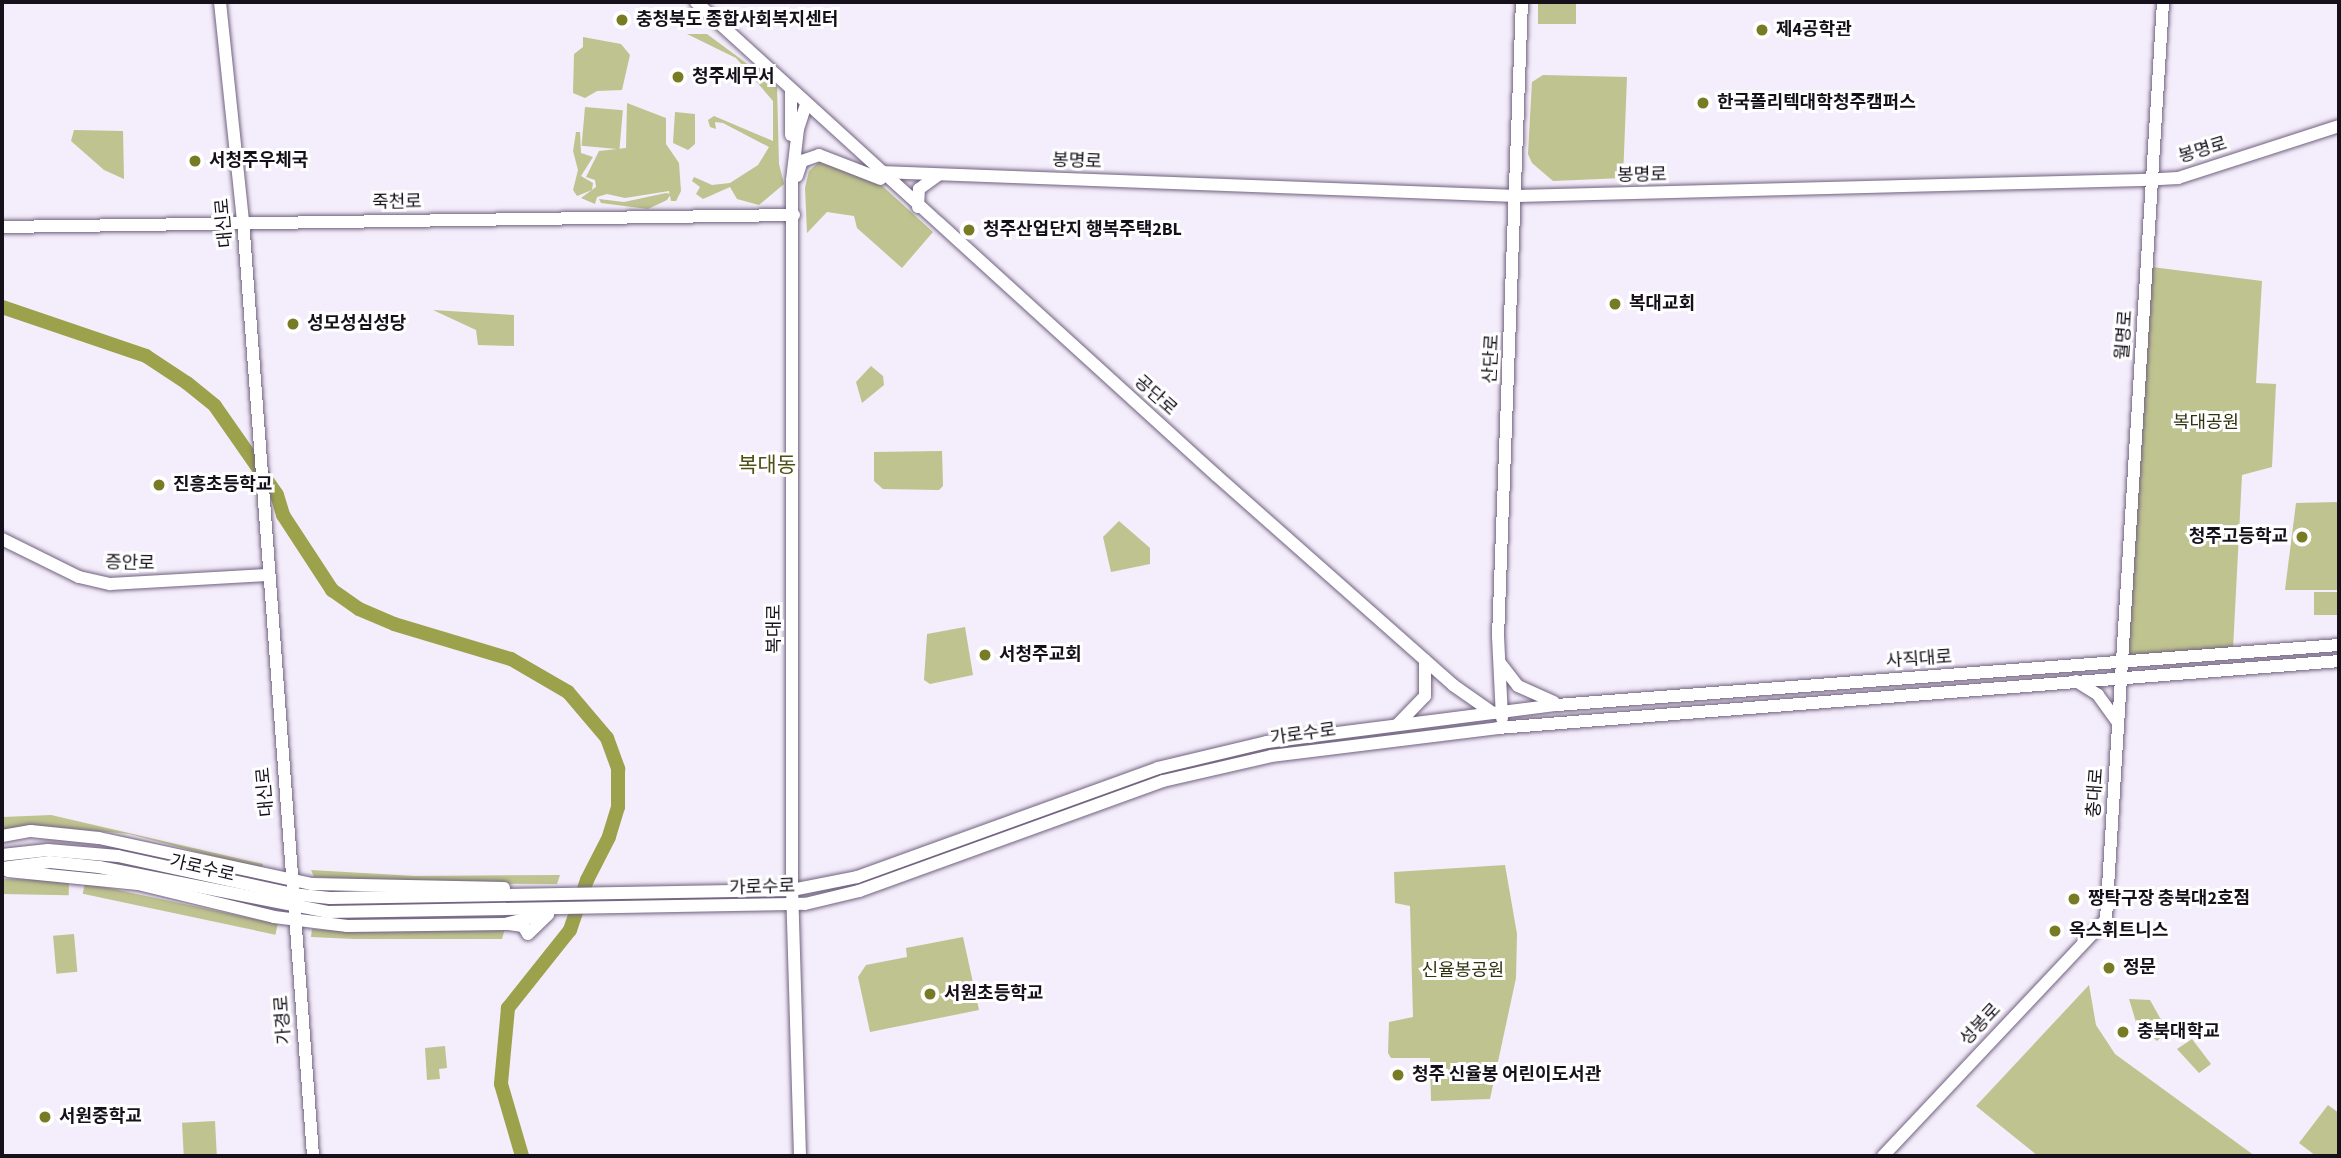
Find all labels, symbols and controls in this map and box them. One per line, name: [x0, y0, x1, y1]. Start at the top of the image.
place label: 충청북도 종합사회복지센터: [636, 9, 838, 31]
marker: 충청북도 종합사회복지센터: [614, 12, 630, 28]
place label: 제4공학관: [1776, 19, 1852, 41]
marker: 제4공학관: [1754, 22, 1770, 38]
place label: 청주세무서: [692, 66, 775, 88]
marker: 청주세무서: [670, 69, 686, 85]
place label: 한국폴리텍대학청주캠퍼스: [1717, 92, 1916, 114]
marker: 한국폴리텍대학청주캠퍼스: [1695, 95, 1711, 111]
street label: 봉명로: [2176, 133, 2230, 169]
place label: 서청주우체국: [209, 150, 308, 172]
street label: 봉명로: [1052, 150, 1102, 174]
marker: 서청주우체국: [187, 153, 203, 169]
street label: 봉명로: [1617, 165, 1667, 187]
street label: 죽천로: [372, 192, 422, 214]
street label: 대신로: [212, 197, 238, 249]
place label: 청주산업단지 행복주택2BL: [983, 219, 1182, 241]
marker: 청주산업단지 행복주택2BL: [961, 222, 977, 238]
place label: 복대교회: [1629, 293, 1695, 315]
marker: 복대교회: [1607, 296, 1623, 312]
street label: 월명로: [2112, 309, 2138, 361]
place label: 성모성심성당: [307, 313, 406, 335]
marker: 성모성심성당: [285, 316, 301, 332]
street label: 산단로: [1480, 334, 1504, 384]
street label: 공단로: [1129, 371, 1181, 421]
park label: 복대공원: [2173, 412, 2239, 434]
district label: 복대동: [738, 452, 796, 478]
place label: 진흥초등학교: [173, 474, 272, 496]
marker: 진흥초등학교: [151, 477, 167, 493]
place label: 청주고등학교: [2189, 526, 2288, 548]
marker: 청주고등학교: [2294, 529, 2310, 545]
street label: 증안로: [105, 553, 155, 575]
street label: 복대로: [764, 604, 786, 654]
place label: 서청주교회: [999, 644, 1082, 666]
marker: 서청주교회: [977, 647, 993, 663]
street label: 사직대로: [1885, 647, 1953, 673]
street label: 가로수로: [1269, 720, 1337, 750]
street label: 대신로: [253, 766, 279, 818]
street label: 충대로: [2083, 767, 2109, 819]
street label: 가로수로: [167, 851, 237, 887]
street label: 가로수로: [729, 876, 795, 900]
place label: 짱탁구장 충북대2호점: [2088, 888, 2250, 910]
marker: 짱탁구장 충북대2호점: [2066, 891, 2082, 907]
place label: 옥스휘트니스: [2069, 920, 2168, 942]
marker: 옥스휘트니스: [2047, 923, 2063, 939]
place label: 정문: [2123, 957, 2156, 979]
park label: 신율봉공원: [1422, 960, 1504, 982]
marker: 정문: [2101, 960, 2117, 976]
place label: 서원초등학교: [944, 983, 1043, 1005]
marker: 서원초등학교: [922, 986, 938, 1002]
street label: 가경로: [271, 994, 297, 1046]
street label: 성봉로: [1956, 999, 2006, 1051]
place label: 충북대학교: [2137, 1021, 2220, 1043]
marker: 충북대학교: [2115, 1024, 2131, 1040]
place label: 청주 신율봉 어린이도서관: [1412, 1064, 1601, 1086]
marker: 청주 신율봉 어린이도서관: [1390, 1067, 1406, 1083]
place label: 서원중학교: [59, 1106, 142, 1128]
marker: 서원중학교: [37, 1109, 53, 1125]

